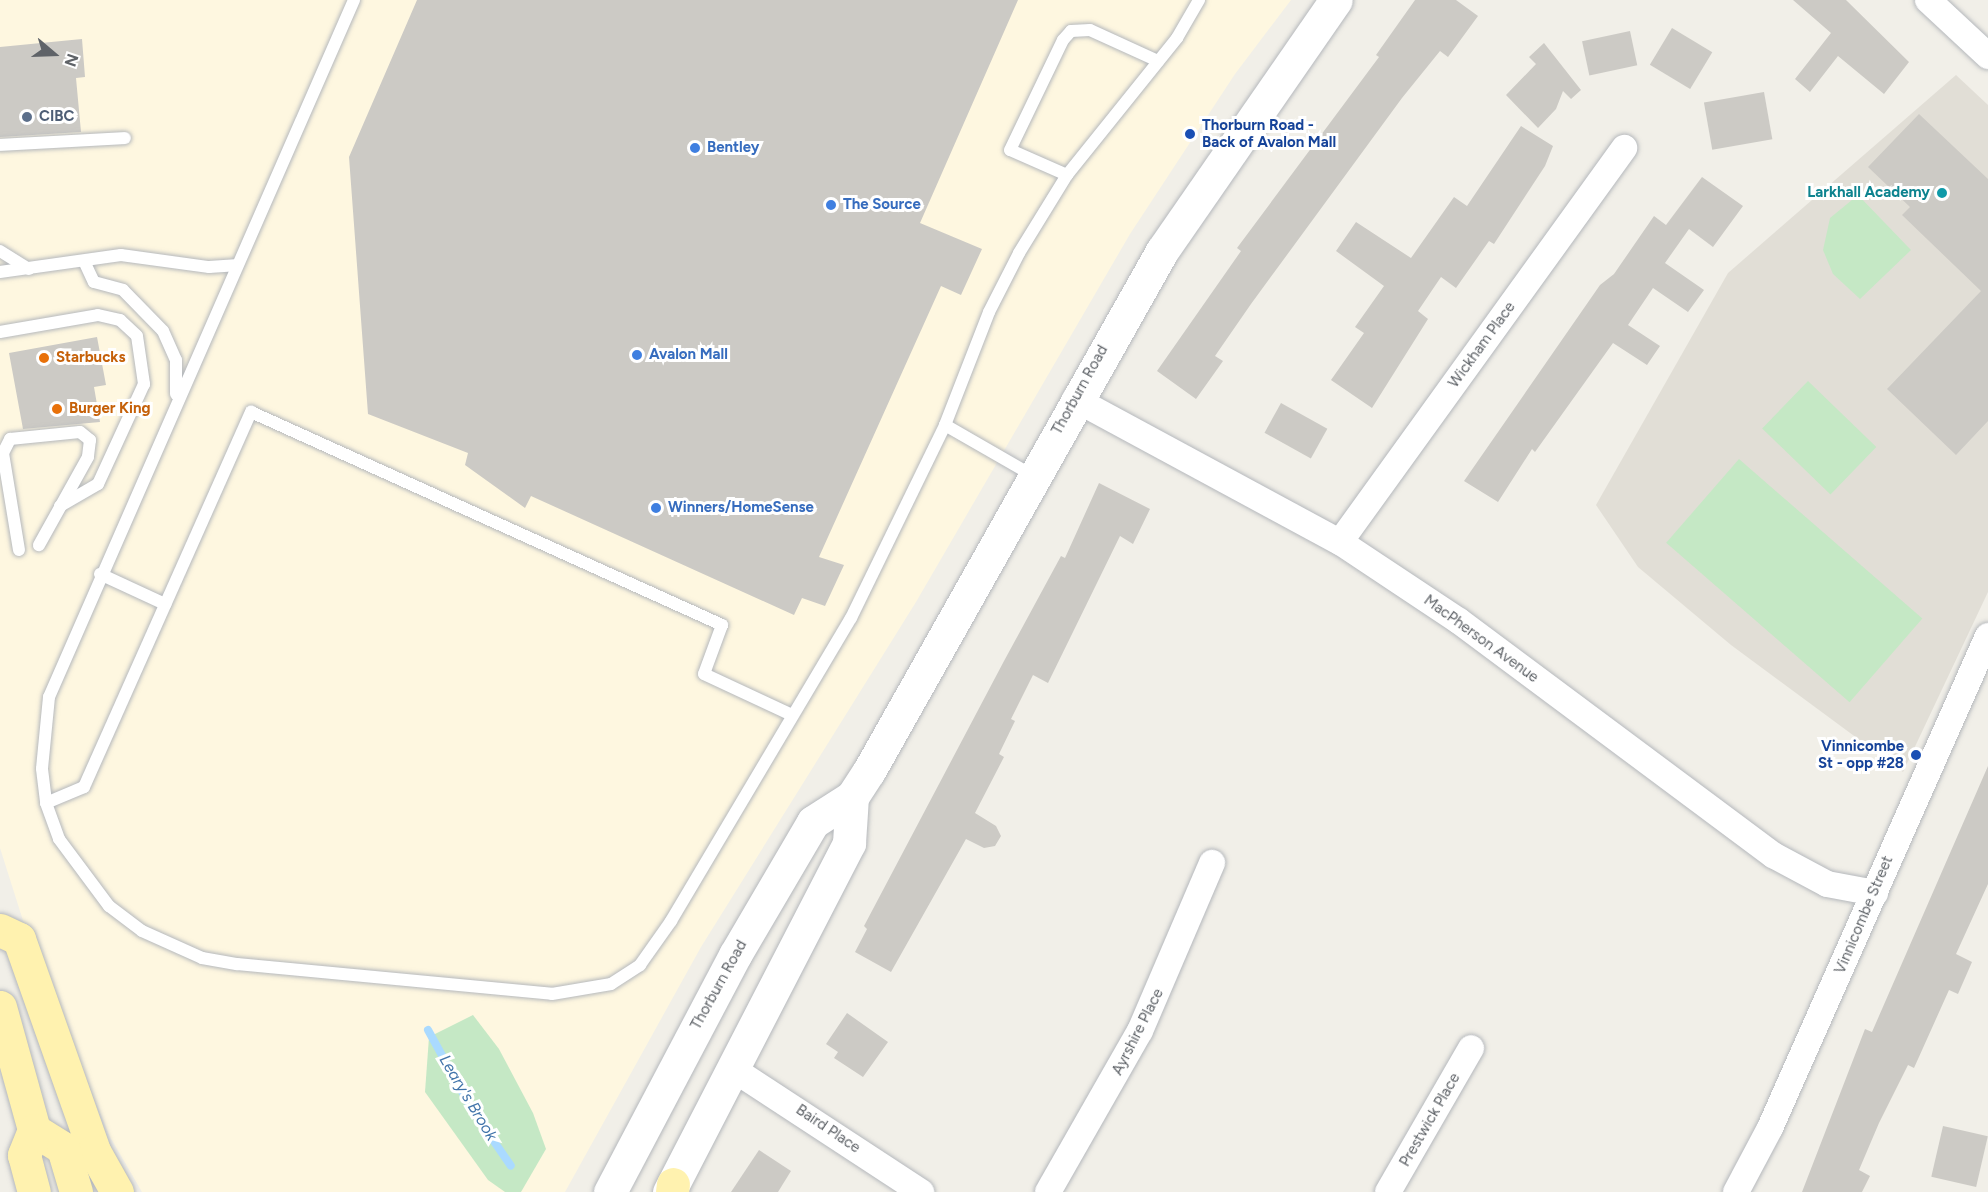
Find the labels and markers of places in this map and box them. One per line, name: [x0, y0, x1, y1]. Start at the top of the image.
place label: CIBC: [39, 108, 74, 126]
marker: CIBC: [20, 110, 34, 124]
place label: Thorburn Road - Back of Avalon Mall: [1202, 116, 1336, 151]
marker: Thorburn Road - Back of Avalon Mall: [1183, 127, 1197, 141]
place label: Bentley: [707, 139, 759, 157]
marker: Bentley: [688, 141, 702, 155]
place label: Larkhall Academy: [1807, 184, 1930, 202]
marker: Larkhall Academy: [1935, 186, 1949, 200]
place label: The Source: [843, 196, 921, 214]
marker: The Source: [824, 198, 838, 212]
place label: Avalon Mall: [649, 346, 728, 364]
marker: Avalon Mall: [630, 348, 644, 362]
place label: Starbucks: [56, 349, 125, 367]
marker: Starbucks: [37, 351, 51, 365]
place label: Burger King: [69, 400, 150, 418]
marker: Burger King: [50, 402, 64, 416]
place label: Winners/HomeSense: [668, 499, 814, 517]
marker: Winners/HomeSense: [649, 501, 663, 515]
place label: Vinnicombe St - opp #28: [1818, 737, 1904, 772]
marker: Vinnicombe St - opp #28: [1909, 748, 1923, 762]

